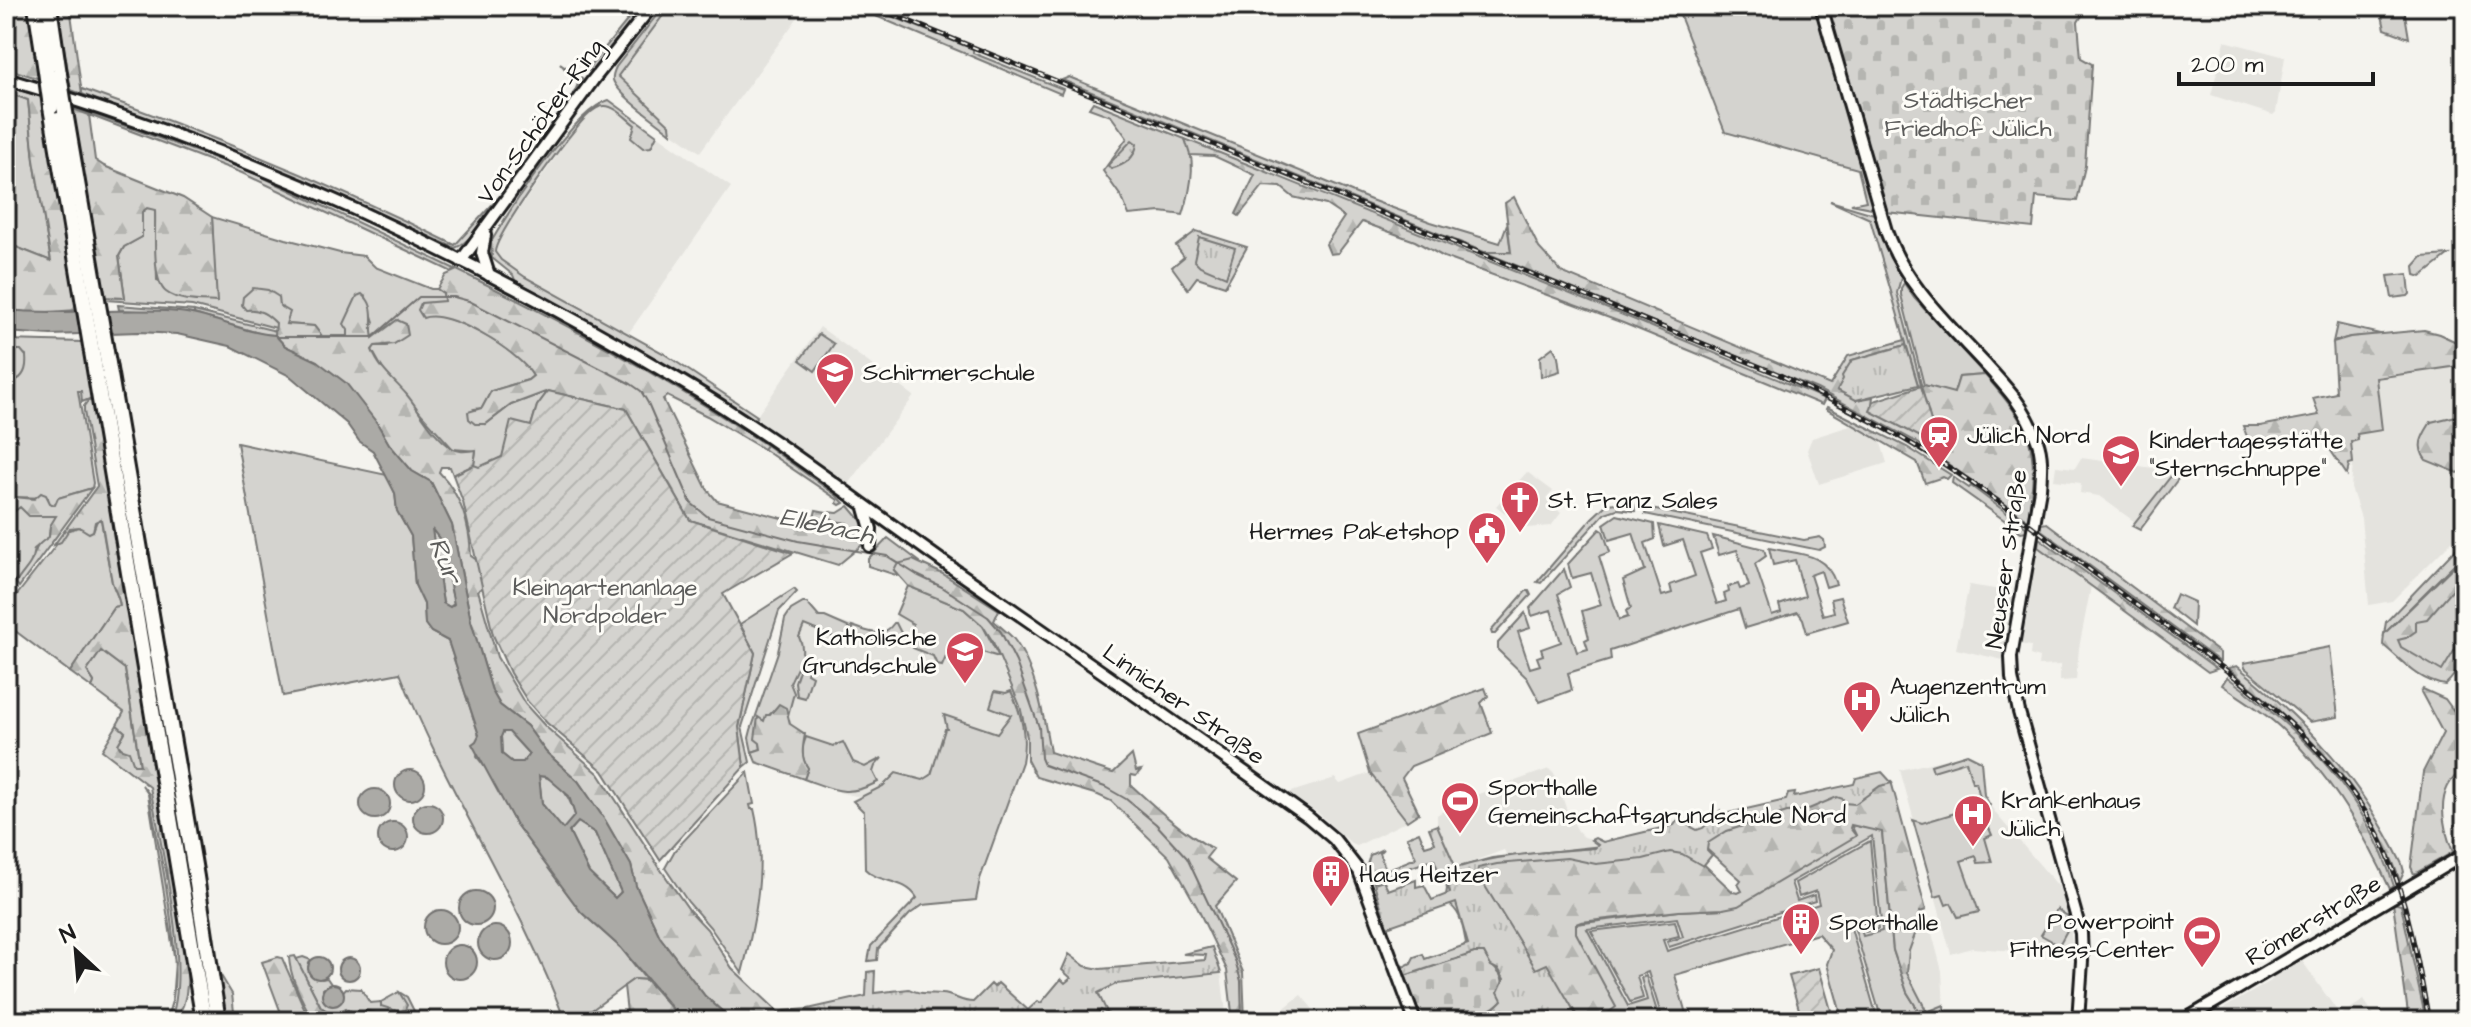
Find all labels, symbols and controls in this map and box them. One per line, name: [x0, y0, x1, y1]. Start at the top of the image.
street label: Von-Schöfer-Ring: [469, 32, 613, 212]
scale bar: [2179, 36, 2373, 86]
text: 200 m: [2191, 48, 2264, 82]
park label: Städtischer Friedhof Jülich: [1884, 84, 2052, 146]
school or university icon: Schirmerschule: [814, 351, 856, 406]
place label: Schirmerschule: [863, 356, 1035, 390]
station icon: Jülich Nord: [1918, 414, 1960, 469]
place label: Jülich Nord: [1967, 419, 2090, 453]
place label: Kindertagesstätte "Sternschnuppe": [2149, 424, 2343, 486]
school or university icon: Kindertagesstätte "Sternschnuppe": [2100, 433, 2142, 488]
street label: Neusser Straße: [1978, 467, 2036, 651]
church icon: St. Franz Sales: [1499, 479, 1541, 534]
place label: St. Franz Sales: [1548, 484, 1718, 518]
water label: Ellebach: [777, 499, 878, 554]
public building icon: Hermes Paketshop: [1466, 510, 1508, 565]
place label: Hermes Paketshop: [1249, 515, 1459, 549]
water label: Rur: [420, 532, 472, 591]
park label: Kleingartenanlage Nordpolder: [513, 571, 698, 633]
place label: Katholische Grundschule: [803, 621, 937, 683]
school or university icon: Katholische Grundschule: [944, 630, 986, 685]
street label: Linnicher Straße: [1095, 636, 1272, 774]
place label: Augenzentrum Jülich: [1890, 670, 2046, 732]
hospital icon: Augenzentrum Jülich: [1841, 679, 1883, 734]
place label: Sporthalle Gemeinschaftsgrundschule Nord: [1488, 771, 1846, 834]
sports icon: Sporthalle Gemeinschaftsgrundschule Nord: [1439, 780, 1481, 835]
place label: Krankenhaus Jülich: [2001, 784, 2141, 846]
hospital icon: Krankenhaus Jülich: [1952, 793, 1994, 848]
building icon: Haus Heitzer: [1310, 853, 1352, 908]
place label: Haus Heitzer: [1359, 858, 1499, 892]
street label: Römerstraße: [2239, 867, 2388, 975]
building icon: Sporthalle: [1780, 901, 1822, 956]
place label: Powerpoint Fitness-Center: [2010, 905, 2174, 967]
place label: Sporthalle: [1829, 906, 1939, 940]
north arrow: [36, 911, 116, 991]
sports icon: Powerpoint Fitness-Center: [2181, 914, 2223, 969]
text: N: [55, 917, 81, 951]

